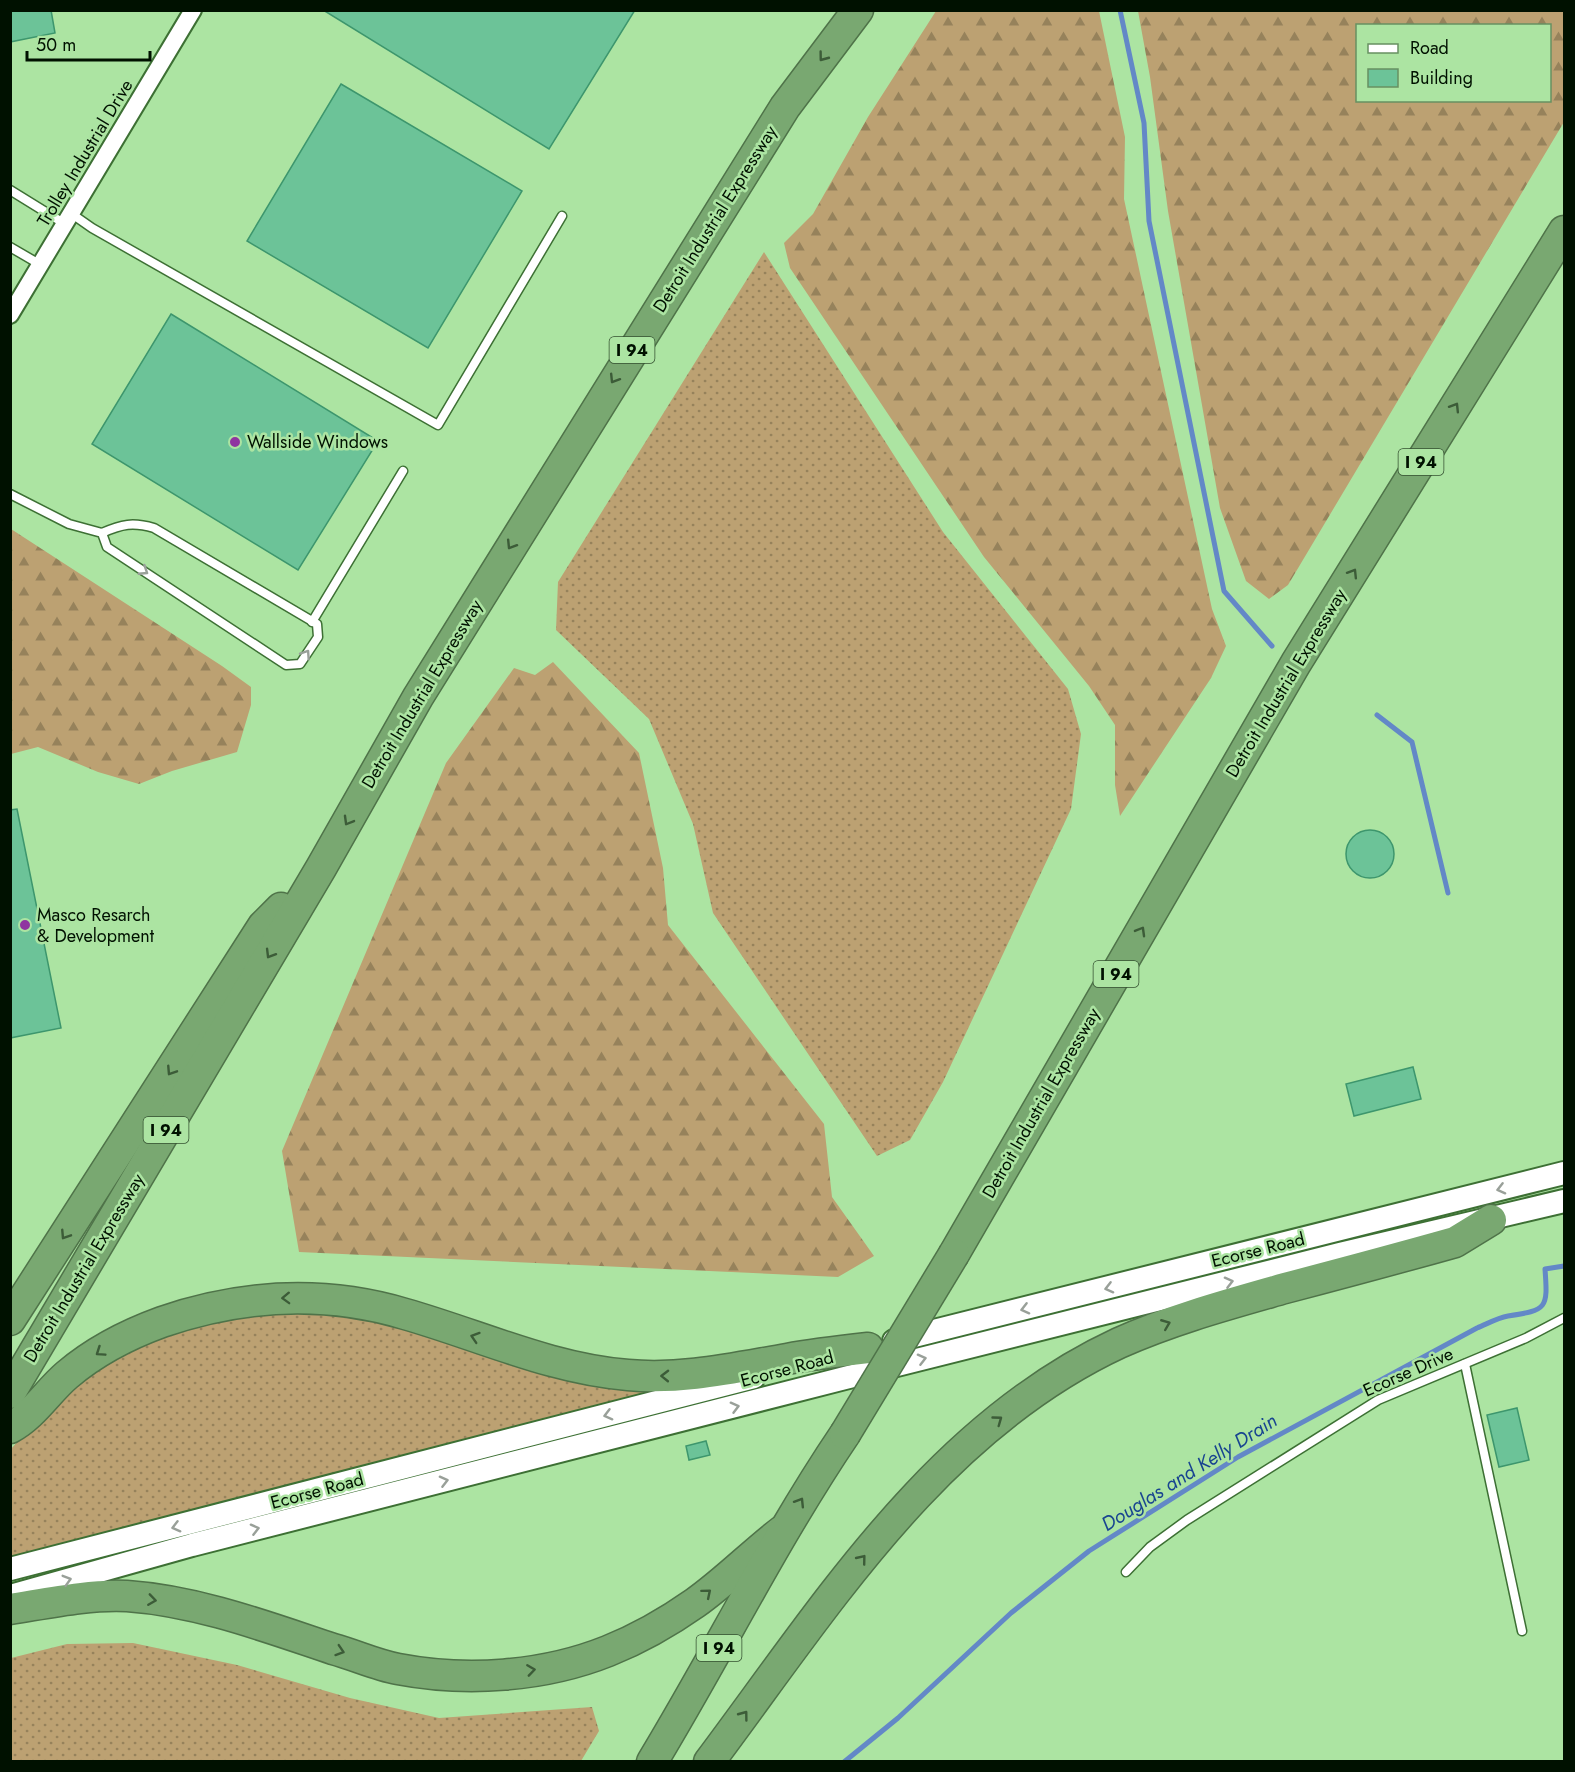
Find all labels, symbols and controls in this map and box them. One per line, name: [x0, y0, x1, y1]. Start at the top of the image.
scale bar: [27, 24, 150, 62]
legend: [1356, 24, 1551, 102]
text: 50 m: [36, 32, 76, 58]
text: Road: [1410, 35, 1449, 61]
one-way arrow: [819, 51, 830, 62]
text: Building: [1410, 65, 1473, 91]
street label: Trolley Industrial Drive: [31, 75, 139, 231]
street label: Detroit Industrial Expressway: [647, 120, 783, 318]
road number: I 94: [610, 337, 654, 363]
one-way arrow: [610, 372, 621, 383]
one-way arrow: [1448, 403, 1460, 413]
place label: Wallside Windows: [247, 429, 388, 455]
marker: Wallside Windows: [228, 435, 242, 449]
road number: I 94: [1398, 449, 1444, 475]
one-way arrow: [507, 539, 519, 549]
one-way arrow: [137, 564, 148, 575]
one-way arrow: [1345, 569, 1357, 579]
street label: Detroit Industrial Expressway: [1219, 584, 1353, 782]
street label: Detroit Industrial Expressway: [355, 595, 489, 793]
one-way arrow: [299, 650, 310, 661]
one-way arrow: [343, 815, 355, 825]
place label: Masco Resarch & Development: [37, 902, 155, 949]
marker: Masco Resarch & Development: [18, 918, 32, 932]
one-way arrow: [1134, 926, 1146, 937]
one-way arrow: [266, 948, 277, 958]
road number: I 94: [1094, 961, 1138, 987]
street label: Detroit Industrial Expressway: [976, 1003, 1106, 1203]
one-way arrow: [167, 1064, 178, 1075]
road number: I 94: [144, 1117, 188, 1143]
street label: Detroit Industrial Expressway: [17, 1169, 151, 1367]
one-way arrow: [1496, 1181, 1506, 1194]
street label: Ecorse Road: [1209, 1226, 1307, 1274]
one-way arrow: [62, 1228, 73, 1239]
one-way arrow: [1224, 1276, 1234, 1289]
one-way arrow: [1104, 1281, 1114, 1294]
one-way arrow: [281, 1292, 290, 1304]
one-way arrow: [1020, 1302, 1031, 1314]
one-way arrow: [1160, 1319, 1171, 1331]
one-way arrow: [470, 1331, 481, 1344]
street label: Ecorse Drive: [1359, 1341, 1457, 1403]
street label: Ecorse Road: [738, 1344, 836, 1394]
one-way arrow: [96, 1345, 107, 1356]
one-way arrow: [916, 1354, 927, 1366]
one-way arrow: [661, 1370, 670, 1383]
one-way arrow: [729, 1402, 740, 1414]
water label: Douglas and Kelly Drain: [1096, 1406, 1283, 1538]
one-way arrow: [604, 1408, 614, 1421]
one-way arrow: [991, 1416, 1002, 1427]
street label: Ecorse Road: [268, 1466, 366, 1516]
one-way arrow: [439, 1476, 449, 1489]
one-way arrow: [793, 1498, 805, 1508]
one-way arrow: [171, 1520, 181, 1533]
one-way arrow: [250, 1524, 260, 1537]
one-way arrow: [855, 1555, 866, 1566]
one-way arrow: [61, 1575, 72, 1587]
one-way arrow: [700, 1589, 711, 1600]
one-way arrow: [146, 1593, 156, 1606]
road number: I 94: [696, 1635, 742, 1661]
one-way arrow: [334, 1643, 345, 1656]
one-way arrow: [527, 1665, 536, 1677]
one-way arrow: [737, 1710, 748, 1721]

